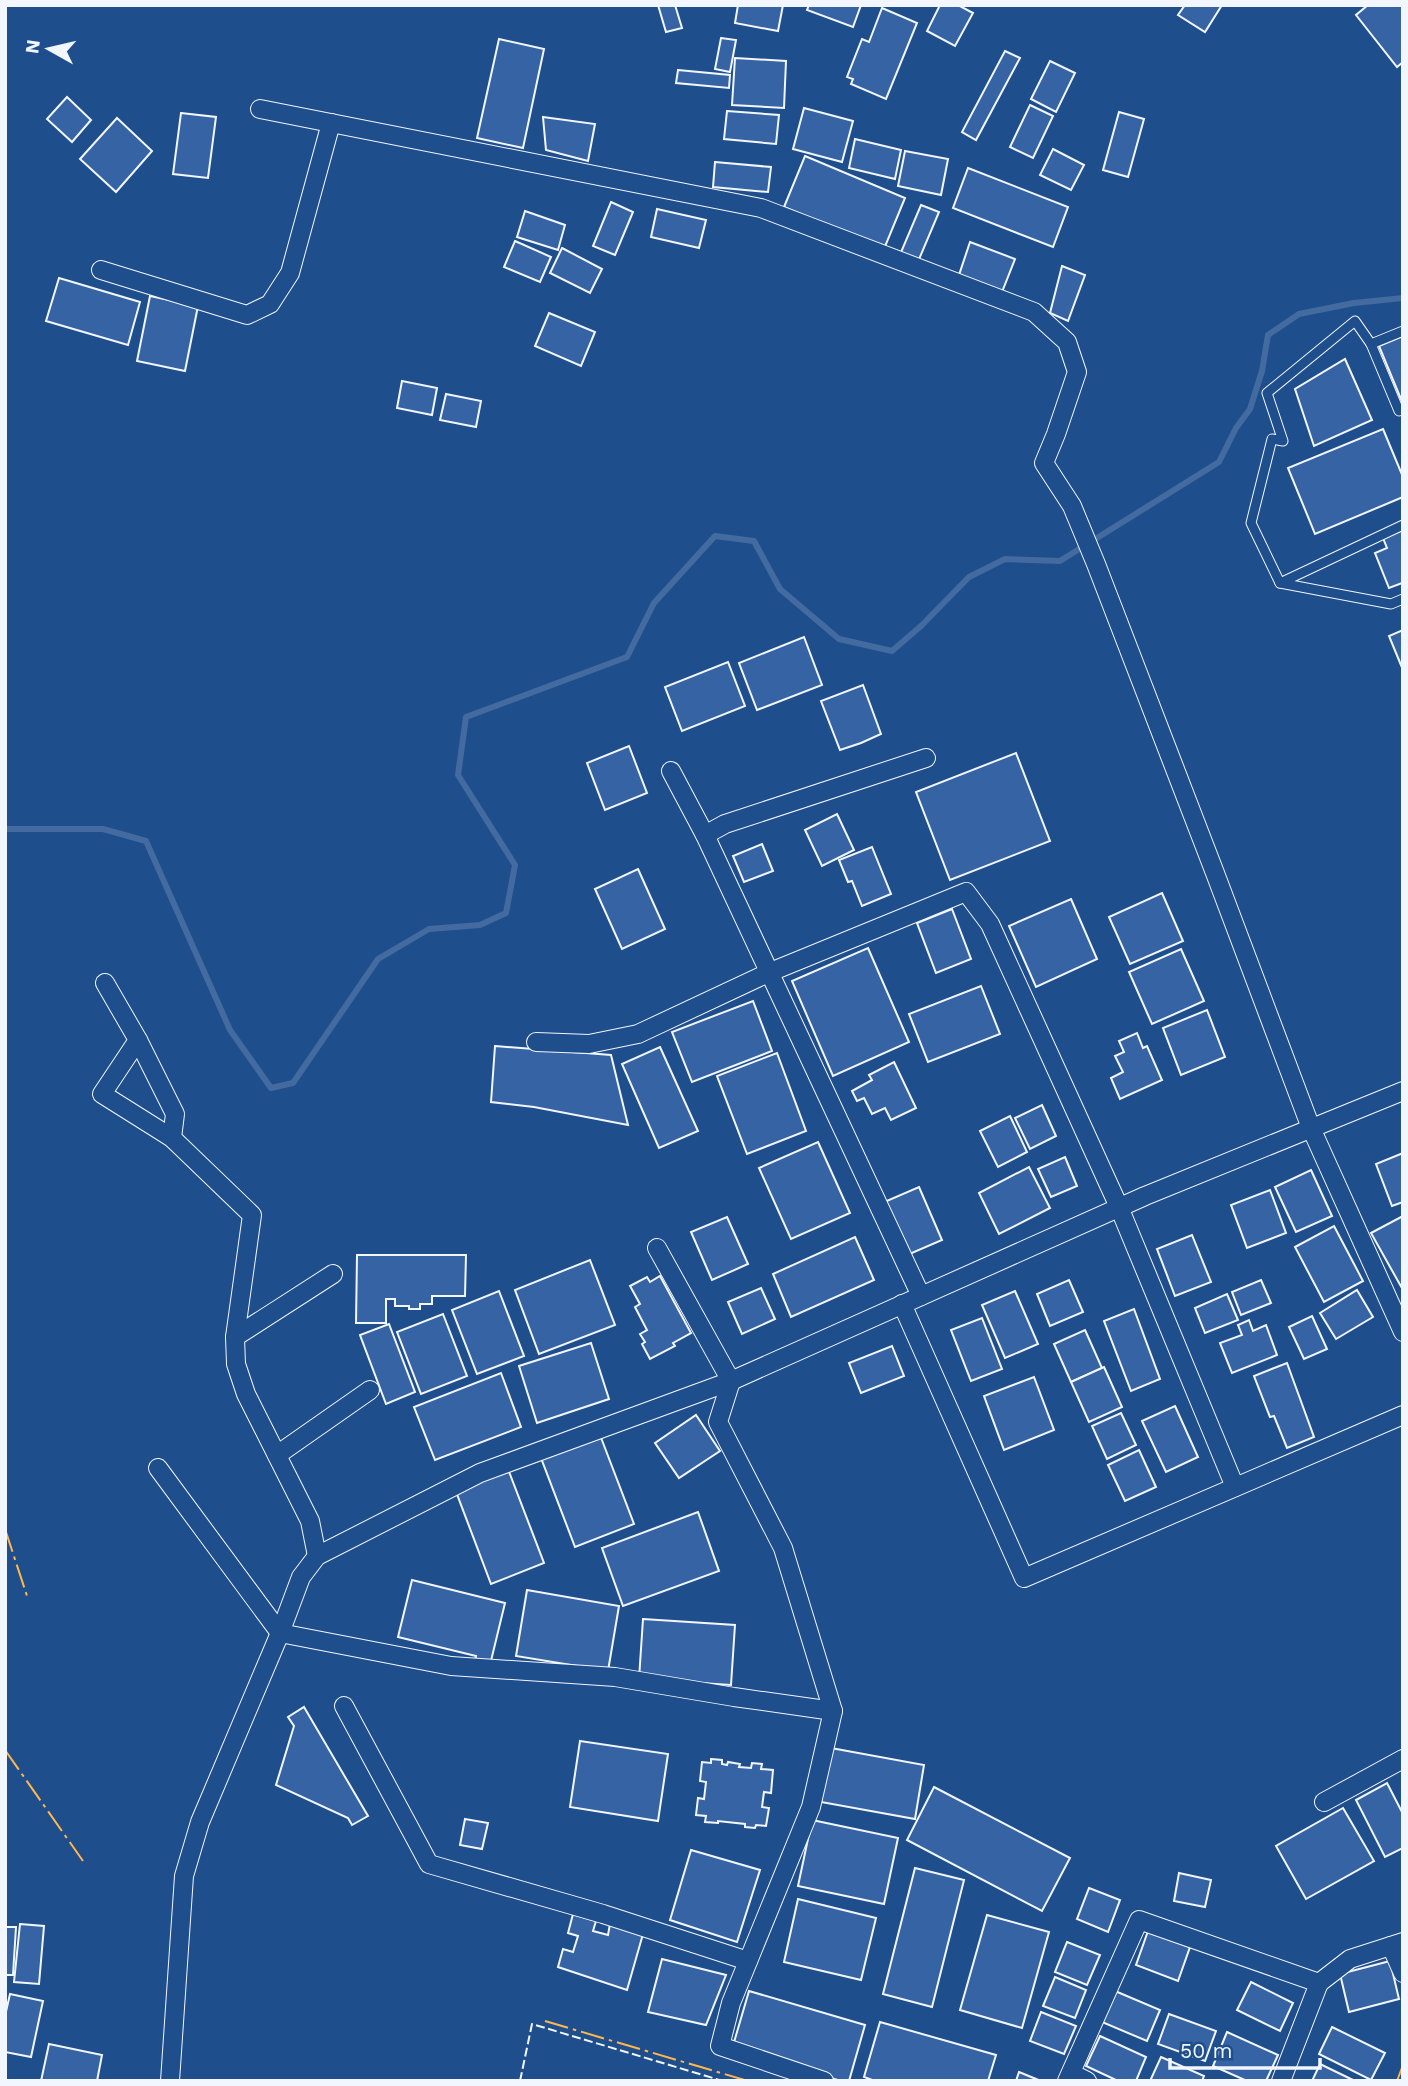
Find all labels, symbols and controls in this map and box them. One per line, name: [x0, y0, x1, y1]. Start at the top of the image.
north arrow: [14, 14, 84, 84]
text: N: [20, 38, 45, 55]
scale bar: [1170, 2026, 1320, 2070]
text: 50 m: [1180, 2038, 1232, 2063]

